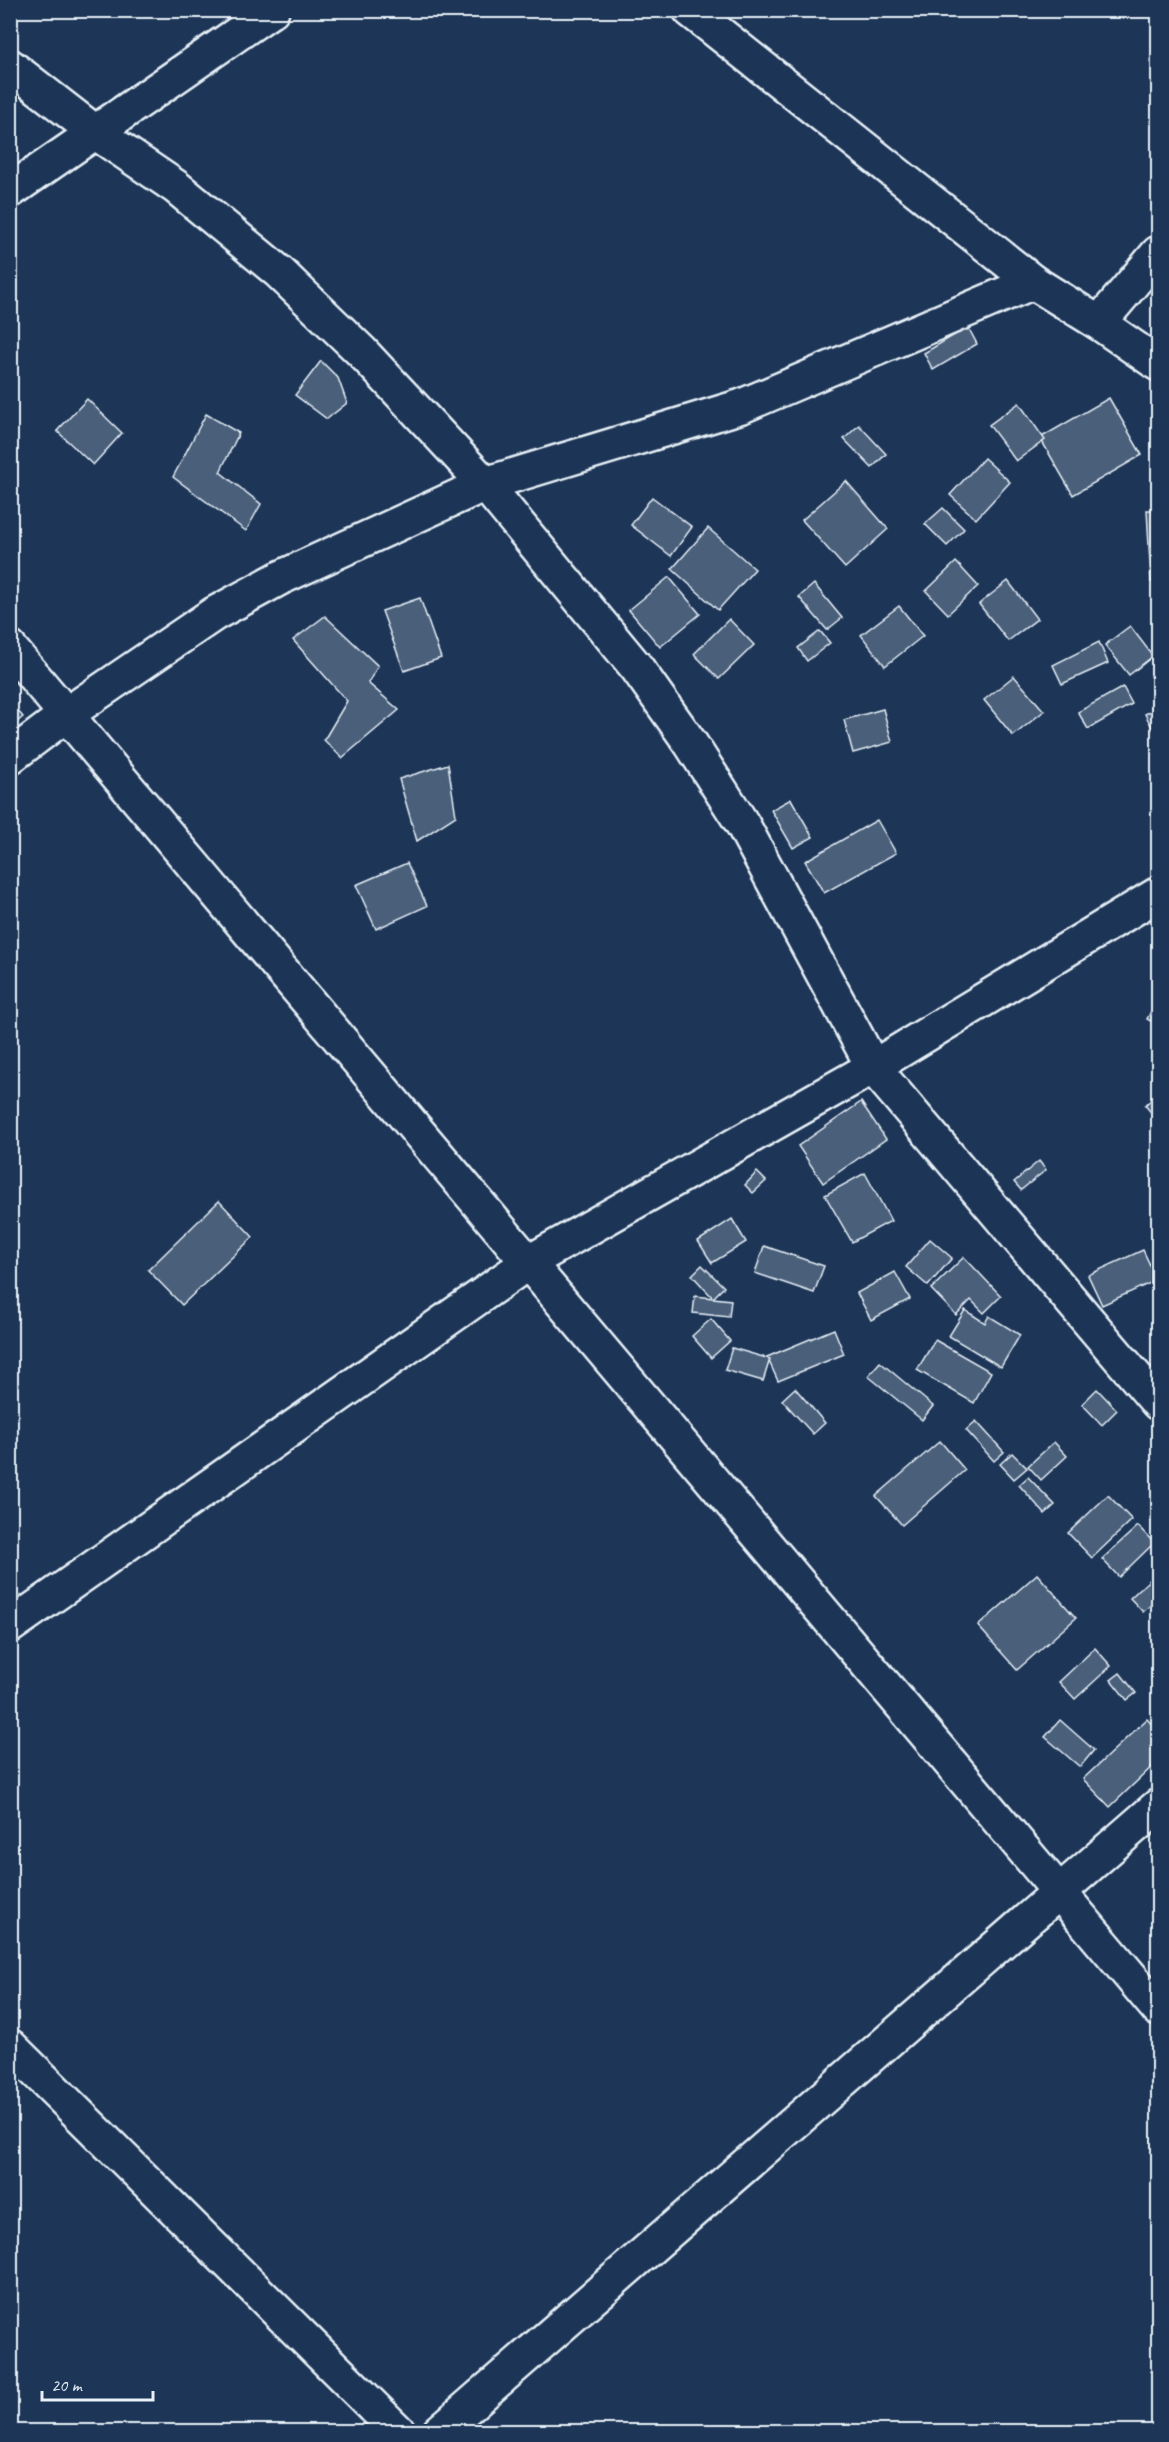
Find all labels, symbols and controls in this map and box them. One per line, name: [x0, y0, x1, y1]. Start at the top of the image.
scale bar: [42, 2364, 153, 2402]
text: 20 m: [51, 2374, 84, 2396]

